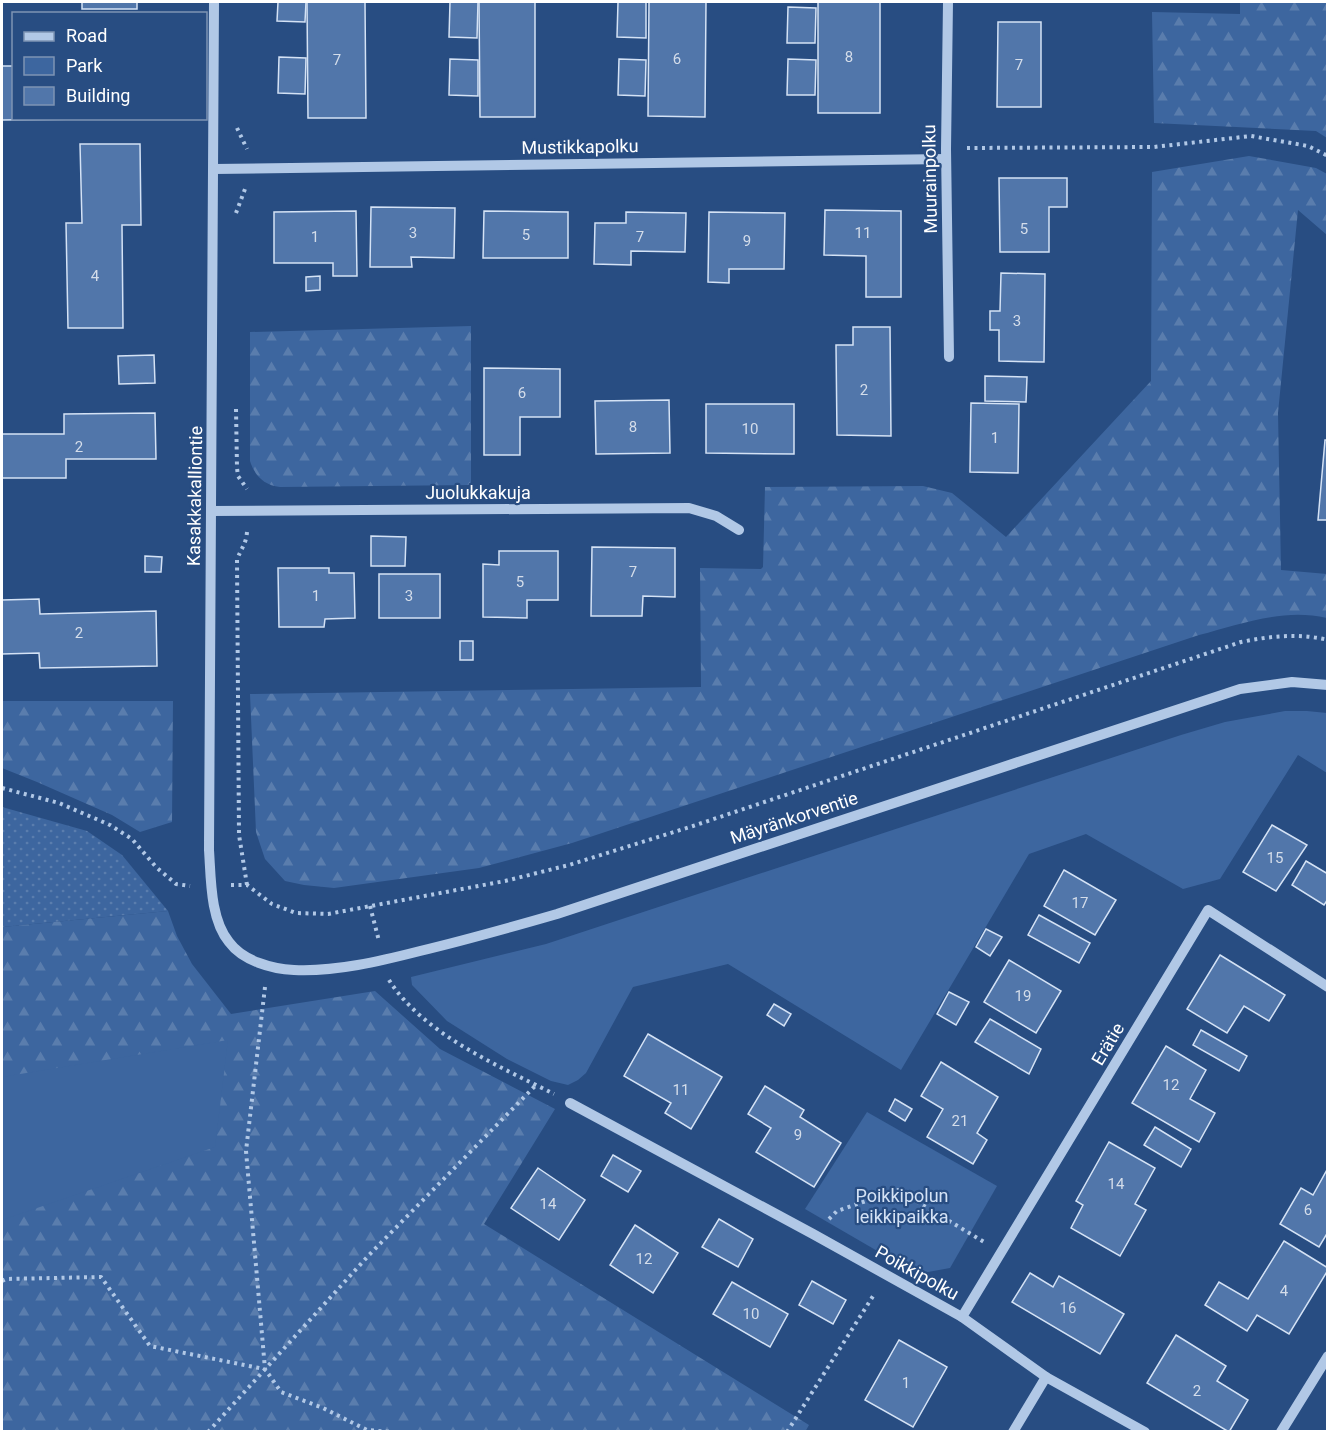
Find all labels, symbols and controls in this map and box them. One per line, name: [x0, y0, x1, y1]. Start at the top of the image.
legend: [12, 12, 207, 120]
text: Road: [66, 25, 107, 46]
house number: 8: [845, 48, 853, 66]
house number: 6: [673, 50, 681, 68]
house number: 7: [333, 51, 341, 69]
text: Park: [66, 55, 103, 76]
house number: 7: [1015, 56, 1023, 74]
text: Building: [66, 85, 130, 106]
street label: Muurainpolku: [918, 124, 941, 234]
street label: Mustikkapolku: [521, 135, 639, 158]
house number: 5: [1020, 220, 1028, 238]
house number: 3: [409, 224, 417, 242]
house number: 11: [855, 224, 871, 242]
house number: 5: [522, 226, 530, 244]
house number: 1: [311, 228, 319, 246]
house number: 7: [636, 228, 644, 246]
house number: 9: [743, 232, 751, 250]
house number: 4: [91, 267, 100, 285]
house number: 3: [1013, 312, 1021, 330]
house number: 2: [860, 381, 868, 399]
house number: 6: [518, 384, 526, 402]
house number: 8: [629, 418, 637, 436]
house number: 10: [742, 420, 758, 438]
street label: Kasakkakalliontie: [183, 426, 206, 566]
house number: 1: [991, 429, 999, 447]
house number: 2: [75, 438, 83, 456]
street label: Juolukkakuja: [425, 482, 531, 503]
house number: 7: [629, 563, 637, 581]
house number: 5: [516, 573, 524, 591]
house number: 1: [312, 587, 320, 605]
house number: 3: [405, 587, 413, 605]
house number: 2: [75, 624, 83, 642]
street label: Mäyränkorventie: [727, 787, 860, 848]
house number: 15: [1267, 849, 1283, 867]
house number: 17: [1072, 894, 1088, 912]
house number: 19: [1015, 987, 1031, 1005]
street label: Erätie: [1087, 1019, 1128, 1069]
house number: 12: [1163, 1076, 1179, 1094]
house number: 11: [673, 1081, 689, 1099]
house number: 21: [952, 1112, 968, 1130]
house number: 9: [794, 1126, 802, 1144]
house number: 14: [1108, 1175, 1125, 1193]
park label: Poikkipolun leikkipaikka: [855, 1185, 949, 1227]
house number: 14: [540, 1195, 557, 1213]
house number: 6: [1304, 1201, 1312, 1219]
street label: Poikkipolku: [872, 1241, 963, 1304]
house number: 12: [636, 1250, 652, 1268]
house number: 4: [1280, 1282, 1289, 1300]
house number: 16: [1060, 1299, 1076, 1317]
house number: 10: [743, 1305, 759, 1323]
house number: 1: [902, 1374, 910, 1392]
house number: 2: [1193, 1382, 1201, 1400]

